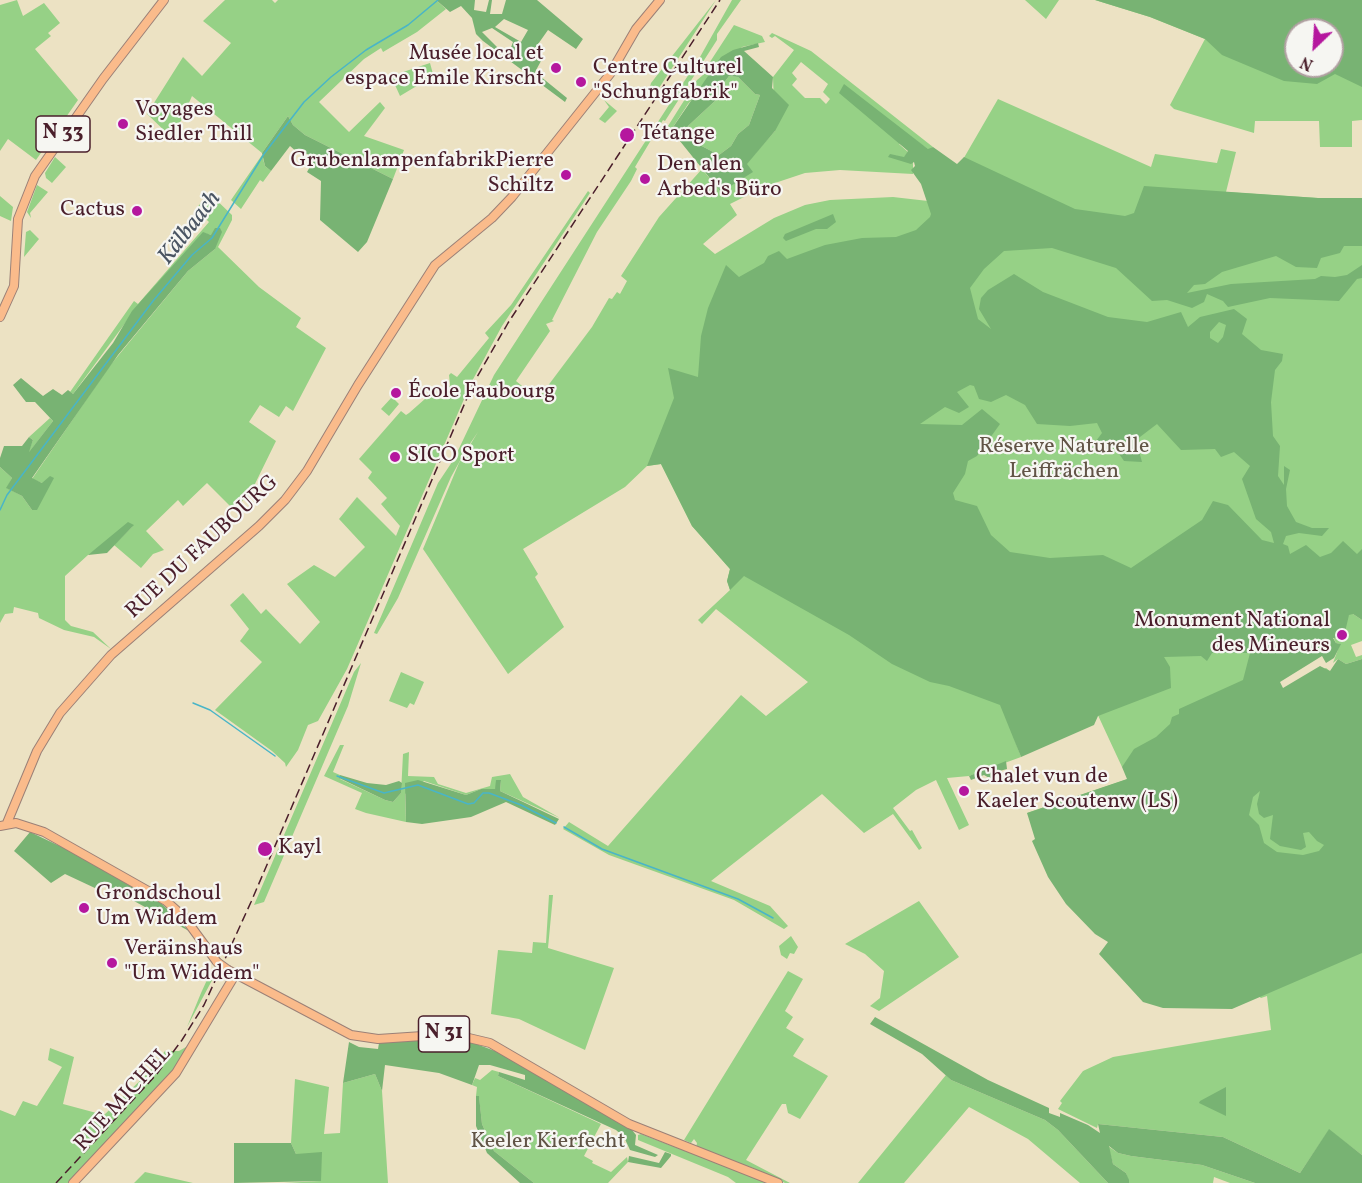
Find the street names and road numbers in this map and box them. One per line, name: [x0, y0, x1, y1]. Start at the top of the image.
road number: N 33: [36, 116, 90, 152]
street label: RUE DU FAUBOURG: [121, 470, 285, 626]
road number: N 31: [418, 1016, 470, 1052]
street label: RUE MICHEL: [70, 1042, 178, 1158]

